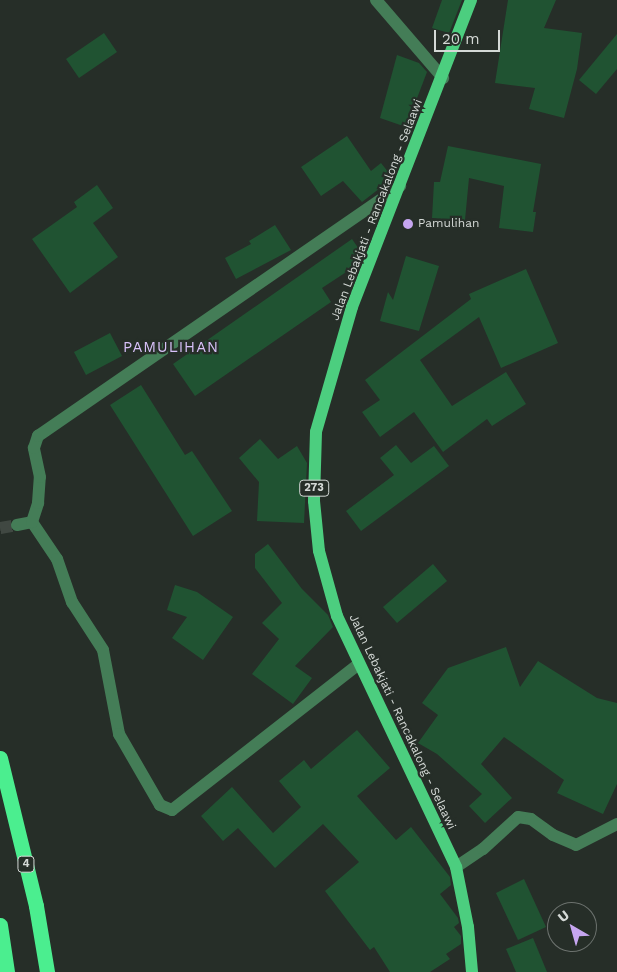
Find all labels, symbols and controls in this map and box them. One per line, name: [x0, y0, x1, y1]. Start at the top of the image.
scale bar: [437, 20, 503, 52]
text: 20 m: [442, 30, 480, 48]
street label: Jalan Lebakjati - Rancakalong - Selaawi: [328, 97, 426, 323]
place label: Pamulihan: [418, 217, 479, 231]
marker: Pamulihan: [402, 218, 414, 230]
district label: PAMULIHAN: [122, 339, 220, 357]
road number: 273: [299, 479, 329, 496]
street label: Jalan Lebakjati - Rancakalong - Selaawi: [346, 612, 458, 832]
road number: 4: [17, 856, 35, 872]
north arrow: [547, 902, 597, 952]
text: U: [555, 907, 572, 925]

